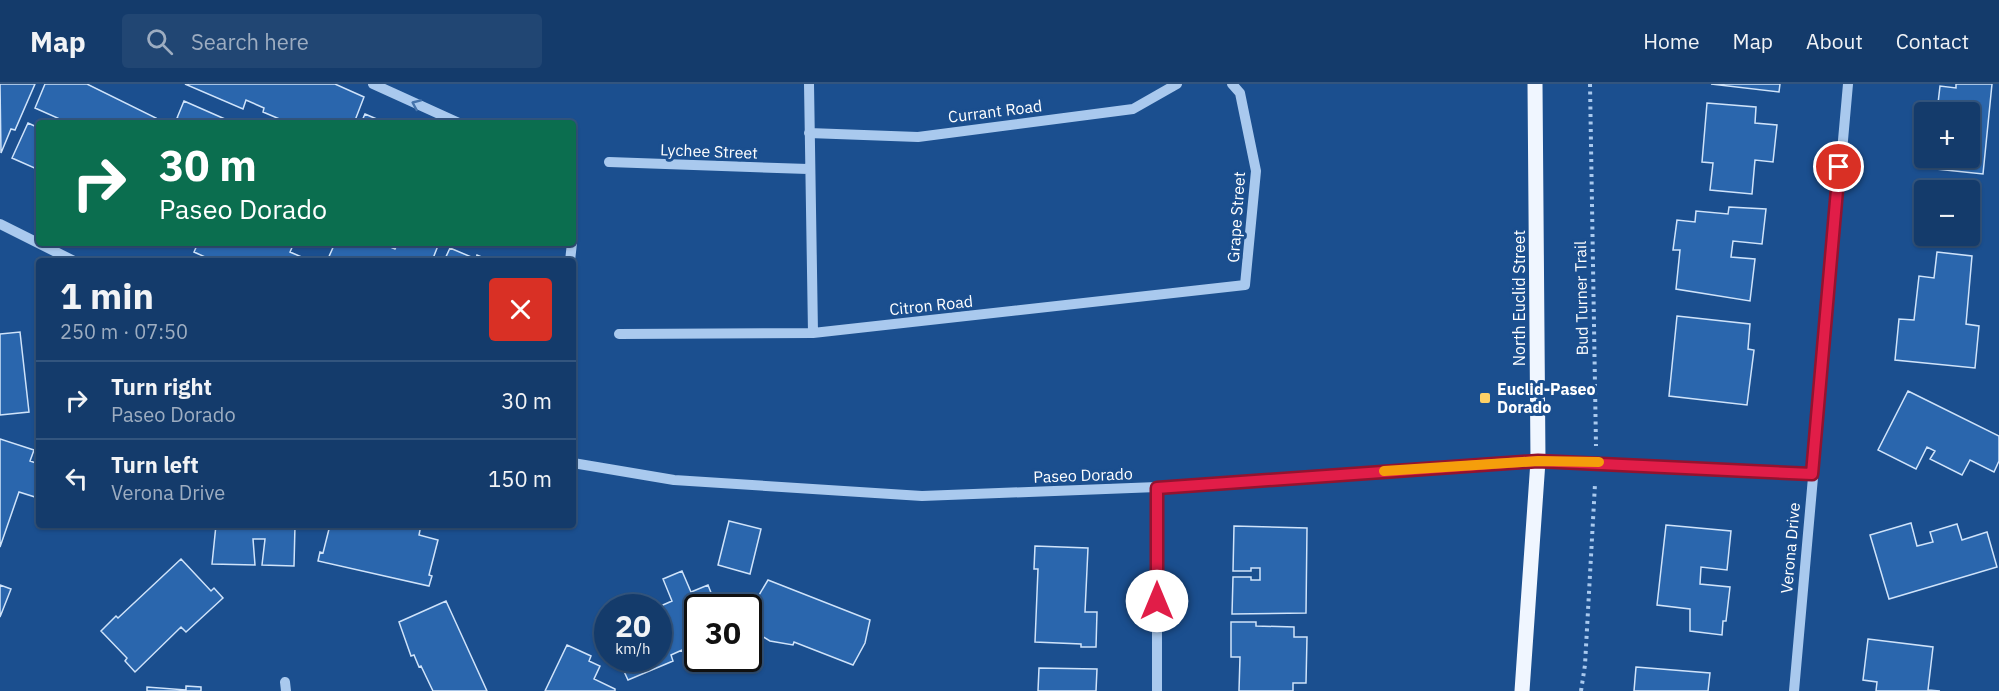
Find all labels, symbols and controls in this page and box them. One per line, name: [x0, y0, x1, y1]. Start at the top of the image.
search box: [122, 14, 542, 68]
text: Map: [30, 23, 86, 60]
icon: search: [143, 25, 176, 58]
text: Search here: [191, 27, 309, 56]
text: Home: [1643, 27, 1700, 55]
text: Map: [1733, 27, 1773, 55]
text: About: [1806, 27, 1863, 55]
text: Contact: [1896, 27, 1969, 55]
street label: Currant Road: [947, 95, 1043, 127]
one-way arrow: [411, 99, 422, 111]
map controls: [1914, 102, 1980, 246]
button: +: [1914, 102, 1980, 168]
text: 30 m: [159, 138, 257, 193]
street label: Lychee Street: [660, 139, 758, 163]
pin: [1813, 141, 1864, 192]
icon: right: [60, 144, 138, 222]
icon: arrive: [1822, 150, 1855, 183]
street label: Grape Street: [1223, 171, 1249, 263]
button: −: [1914, 180, 1980, 246]
text: Paseo Dorado: [159, 191, 327, 226]
street label: North Euclid Street: [1509, 230, 1529, 366]
street label: Bud Turner Trail: [1570, 241, 1592, 355]
text: 1 min: [60, 272, 154, 319]
button: close: [489, 278, 552, 341]
street label: Citron Road: [888, 291, 974, 319]
text: 250 m · 07:50: [60, 318, 188, 345]
text: Turn right: [111, 372, 212, 401]
place label: Euclid-Paseo Dorado: [1497, 379, 1596, 417]
icon: right: [60, 384, 93, 417]
text: 30 m: [501, 386, 552, 415]
marker: Euclid-Paseo Dorado: [1478, 391, 1492, 405]
text: Paseo Dorado: [111, 401, 236, 428]
text: Turn left: [111, 450, 199, 479]
icon: left: [60, 462, 93, 495]
street label: Paseo Dorado: [1033, 463, 1133, 487]
text: 150 m: [488, 464, 552, 493]
text: Verona Drive: [111, 479, 225, 506]
street label: Verona Drive: [1776, 501, 1804, 594]
position arrow: [1125, 569, 1189, 633]
speed limit sign: 30: [684, 594, 762, 672]
text: 20: [615, 606, 651, 645]
text: km/h: [615, 639, 651, 658]

